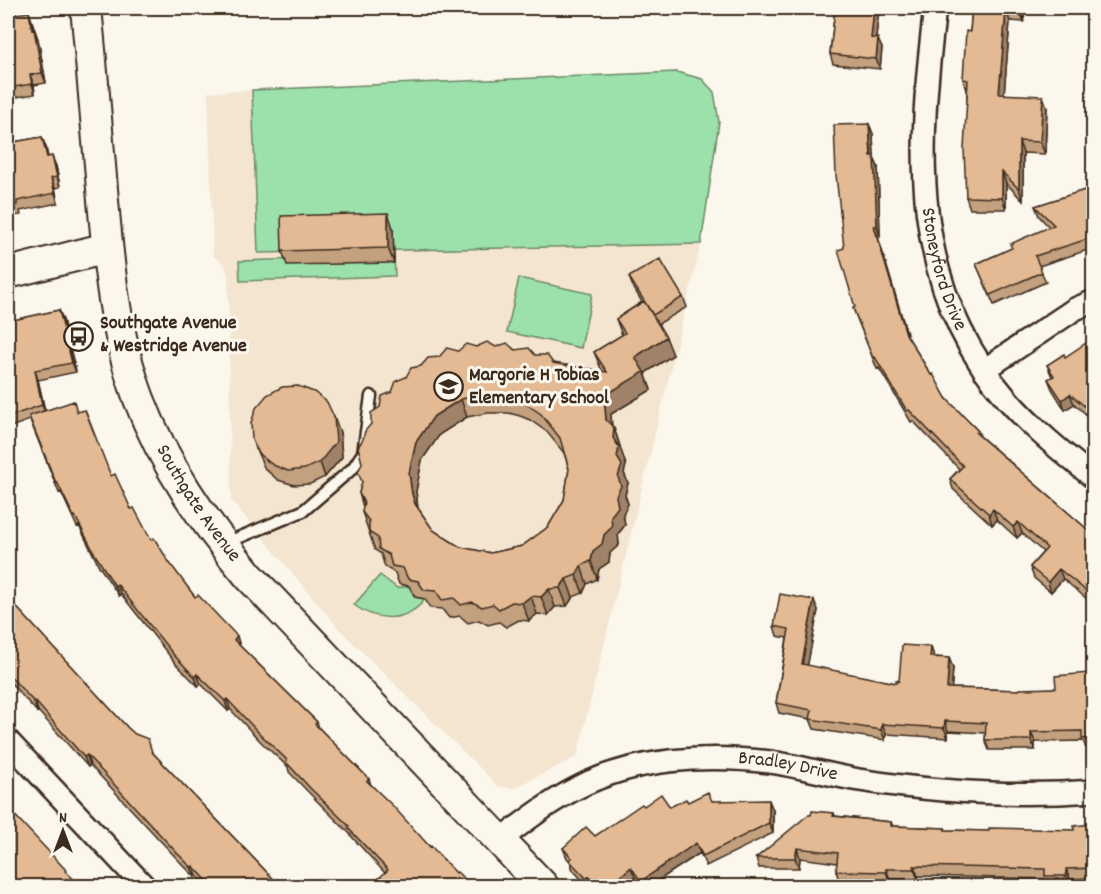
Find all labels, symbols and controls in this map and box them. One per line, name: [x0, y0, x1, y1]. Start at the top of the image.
street label: Stoneyford Drive: [913, 206, 973, 336]
place label: Southgate Avenue & Westridge Avenue: [100, 310, 247, 361]
bus stop icon: Southgate Avenue & Westridge Avenue: [63, 320, 95, 352]
place label: Margorie H Tobias Elementary School: [469, 362, 609, 413]
school or university icon: Margorie H Tobias Elementary School: [432, 371, 464, 403]
street label: Southgate Avenue: [148, 440, 247, 569]
street label: Bradley Drive: [737, 745, 840, 790]
north arrow: [33, 801, 93, 861]
text: N: [59, 807, 67, 830]

